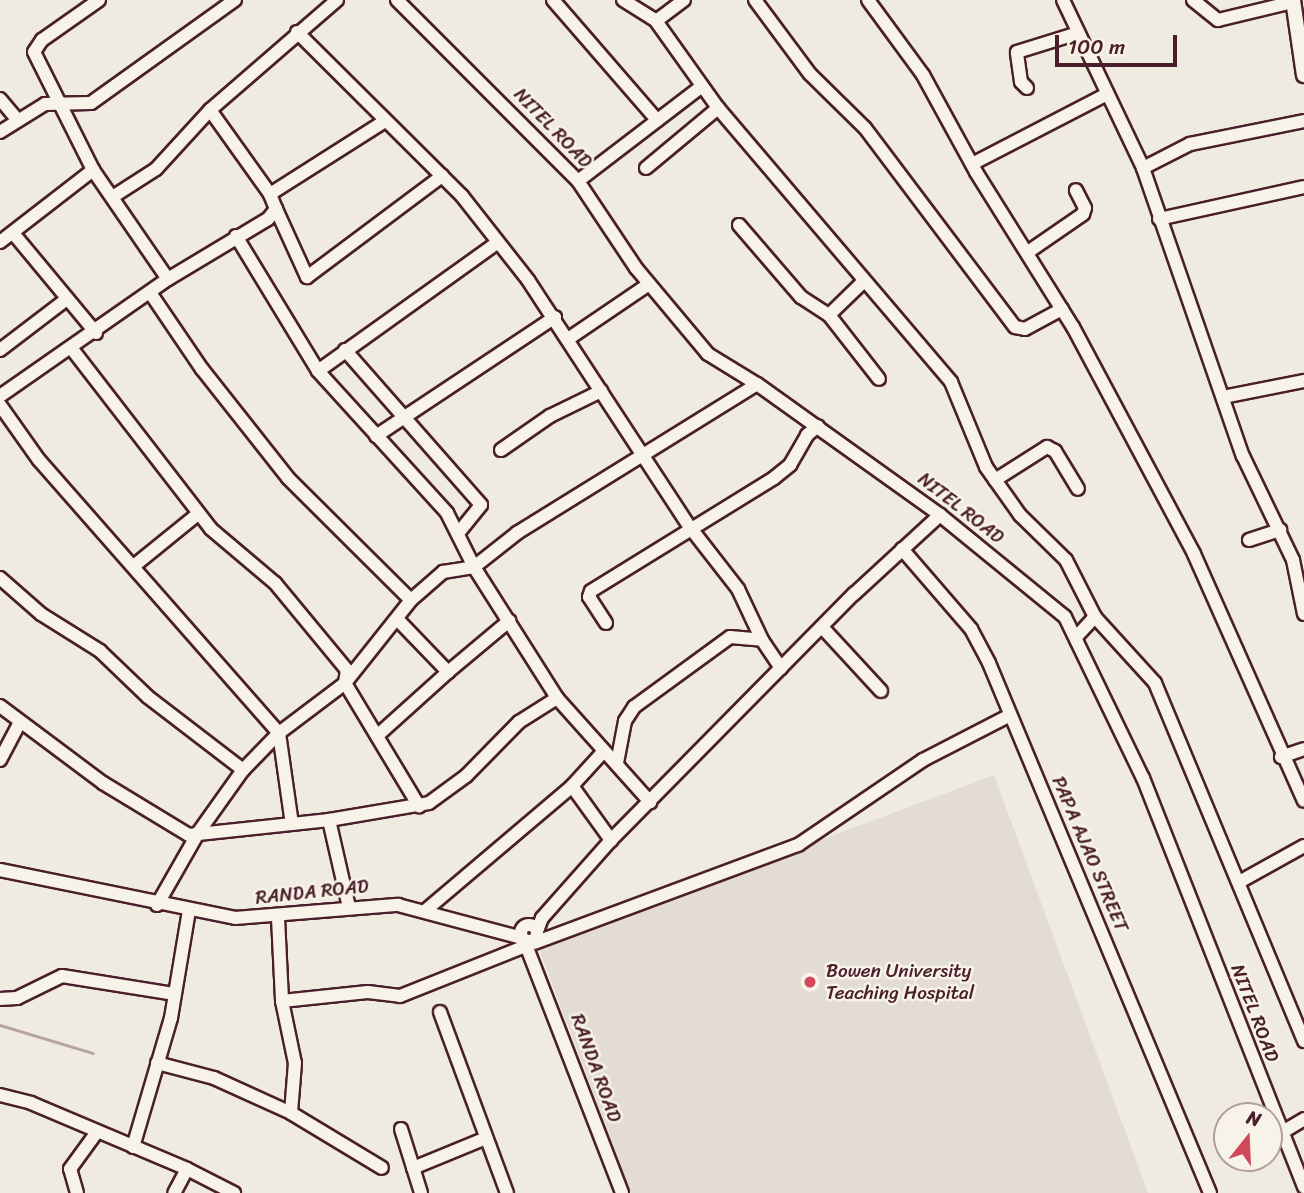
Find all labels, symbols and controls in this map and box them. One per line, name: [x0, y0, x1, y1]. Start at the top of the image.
scale bar: [1059, 21, 1182, 65]
text: 100 m: [1068, 28, 1125, 66]
street label: NITEL ROAD: [509, 83, 597, 173]
street label: NITEL ROAD: [914, 467, 1008, 549]
street label: PAPA AJAO STREET: [1047, 773, 1133, 935]
street label: RANDA ROAD: [254, 875, 370, 909]
place label: Bowen University Teaching Hospital: [826, 960, 973, 1004]
street label: NITEL ROAD: [1226, 961, 1284, 1065]
marker: Bowen University Teaching Hospital: [800, 972, 820, 992]
street label: RANDA ROAD: [566, 1011, 626, 1125]
text: N: [1243, 1101, 1265, 1136]
north arrow: [1213, 1102, 1283, 1172]

